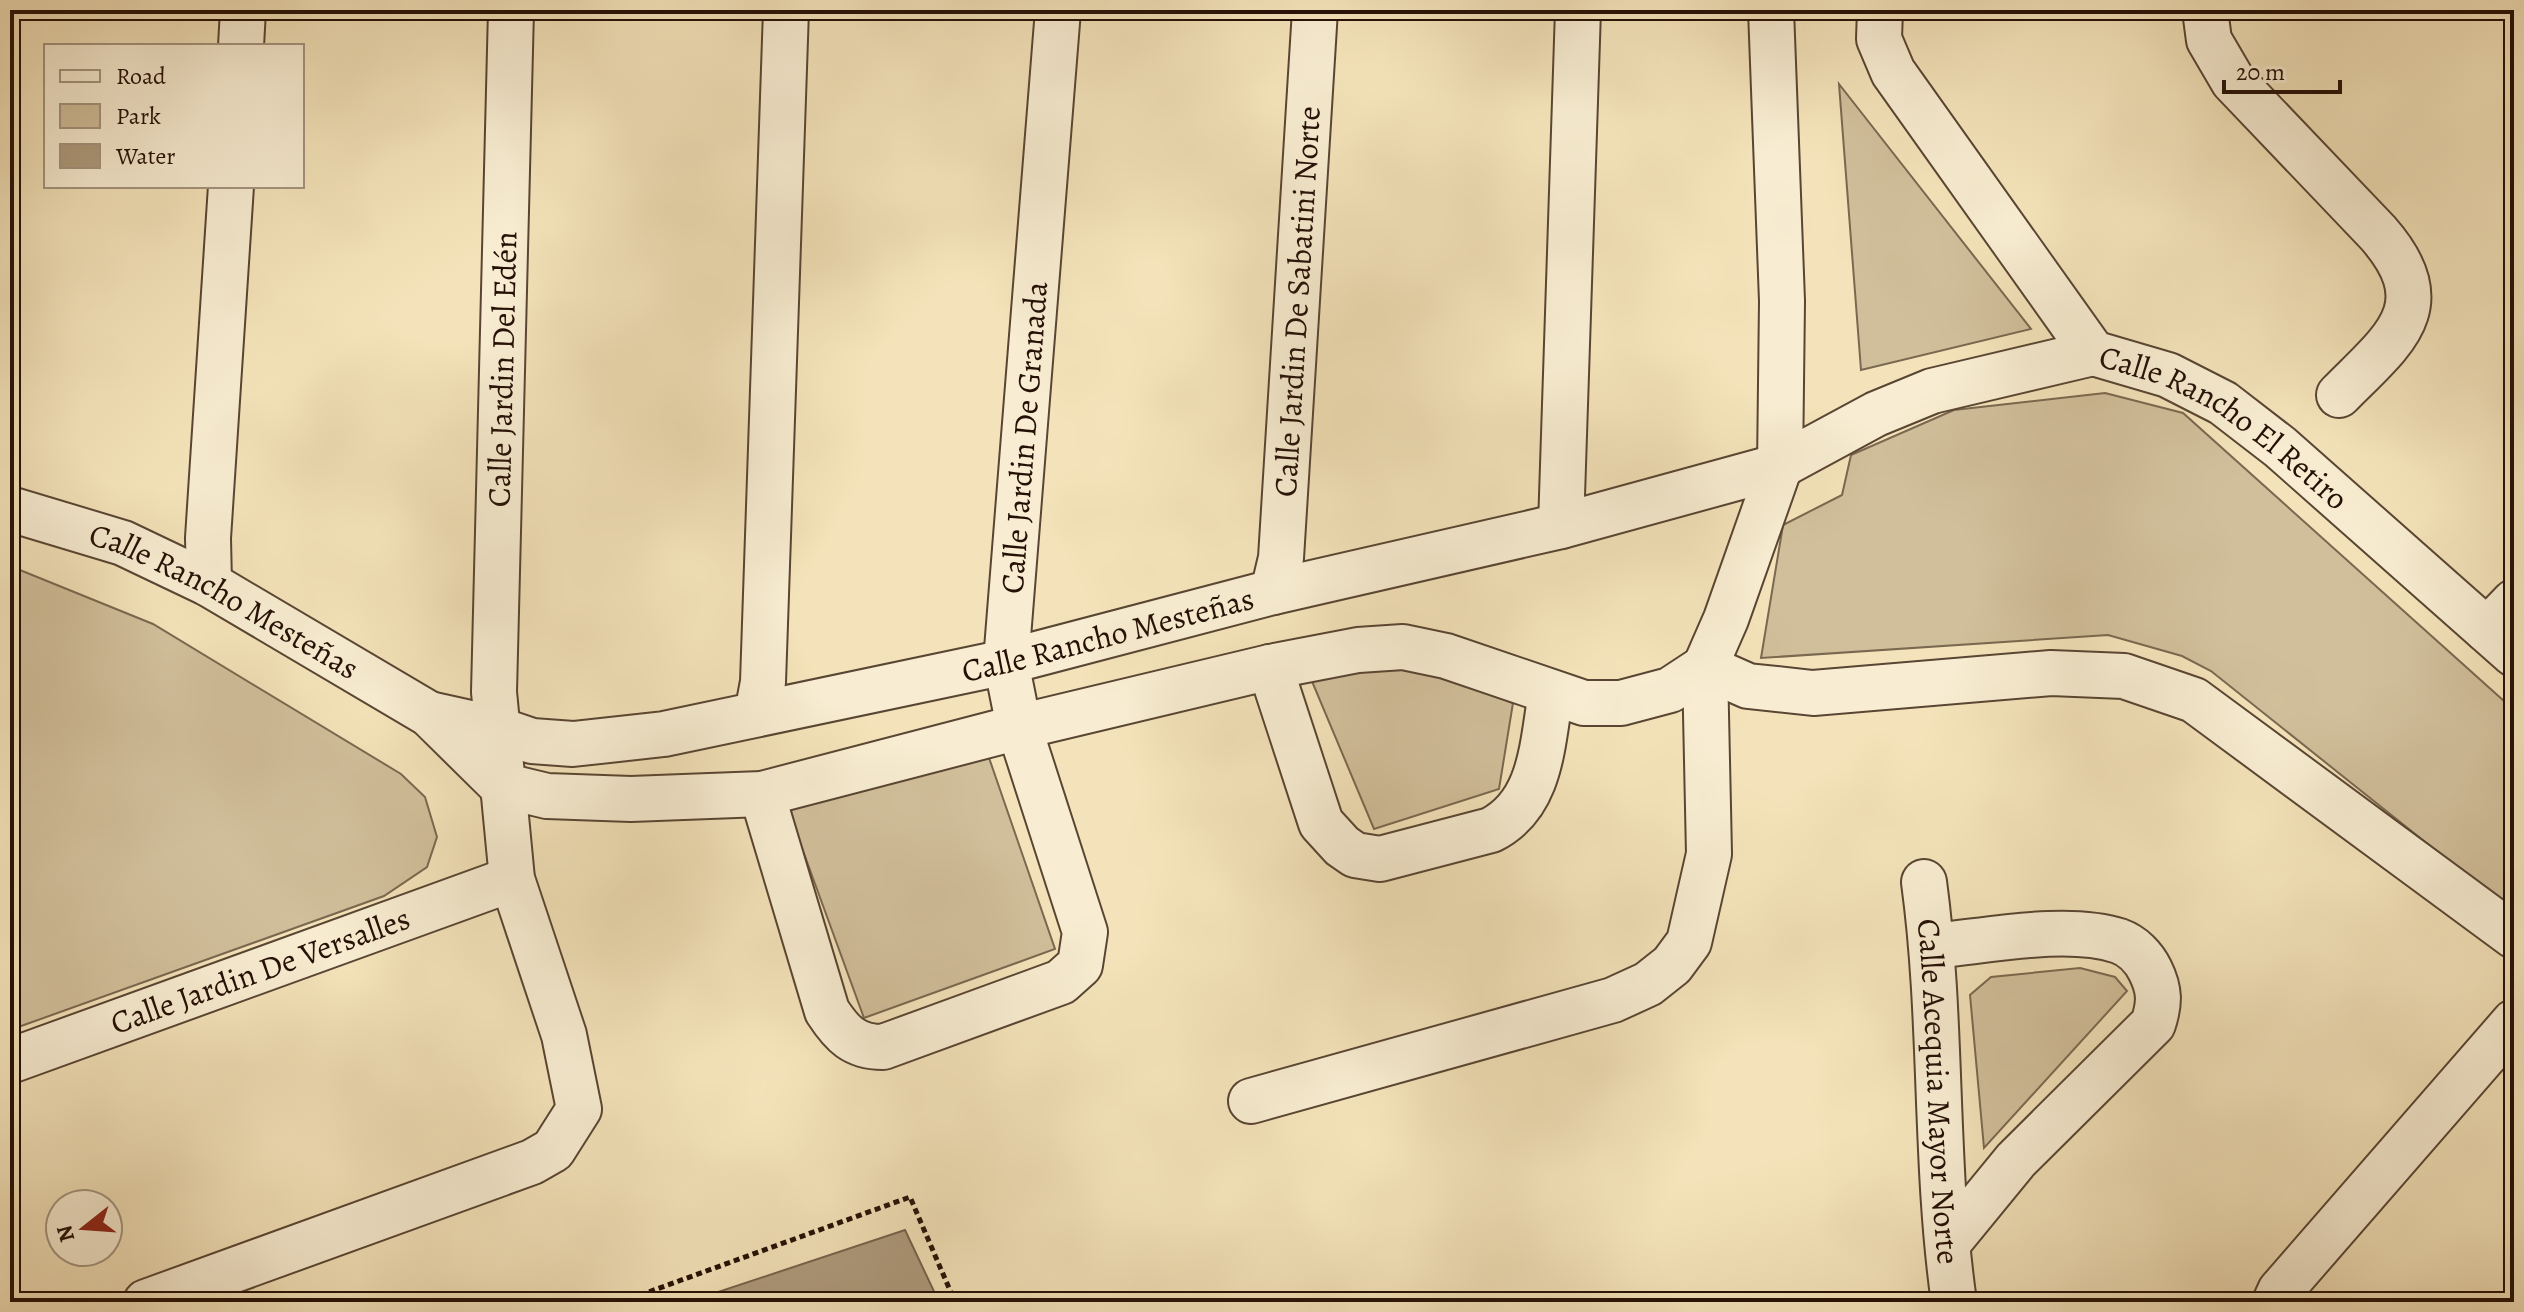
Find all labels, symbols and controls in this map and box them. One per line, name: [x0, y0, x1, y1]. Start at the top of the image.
legend: [44, 44, 304, 188]
scale bar: [2224, 44, 2340, 94]
text: 20 m: [2236, 56, 2285, 88]
text: Road: [116, 60, 166, 92]
text: Park: [116, 100, 161, 132]
street label: Calle Jardin De Sabatini Norte: [1263, 105, 1331, 498]
text: Water: [115, 140, 176, 172]
street label: Calle Jardin Del Edén: [477, 231, 527, 508]
street label: Calle Jardin De Granada: [990, 280, 1058, 595]
street label: Calle Rancho El Retiro: [2094, 334, 2358, 520]
street label: Calle Rancho Mesteñas: [84, 512, 367, 690]
street label: Calle Rancho Mesteñas: [958, 576, 1258, 693]
street label: Calle Jardin De Versalles: [104, 896, 416, 1045]
street label: Calle Acequia Mayor Norte: [1907, 917, 1971, 1266]
north arrow: [44, 1188, 124, 1268]
text: N: [49, 1222, 83, 1246]

